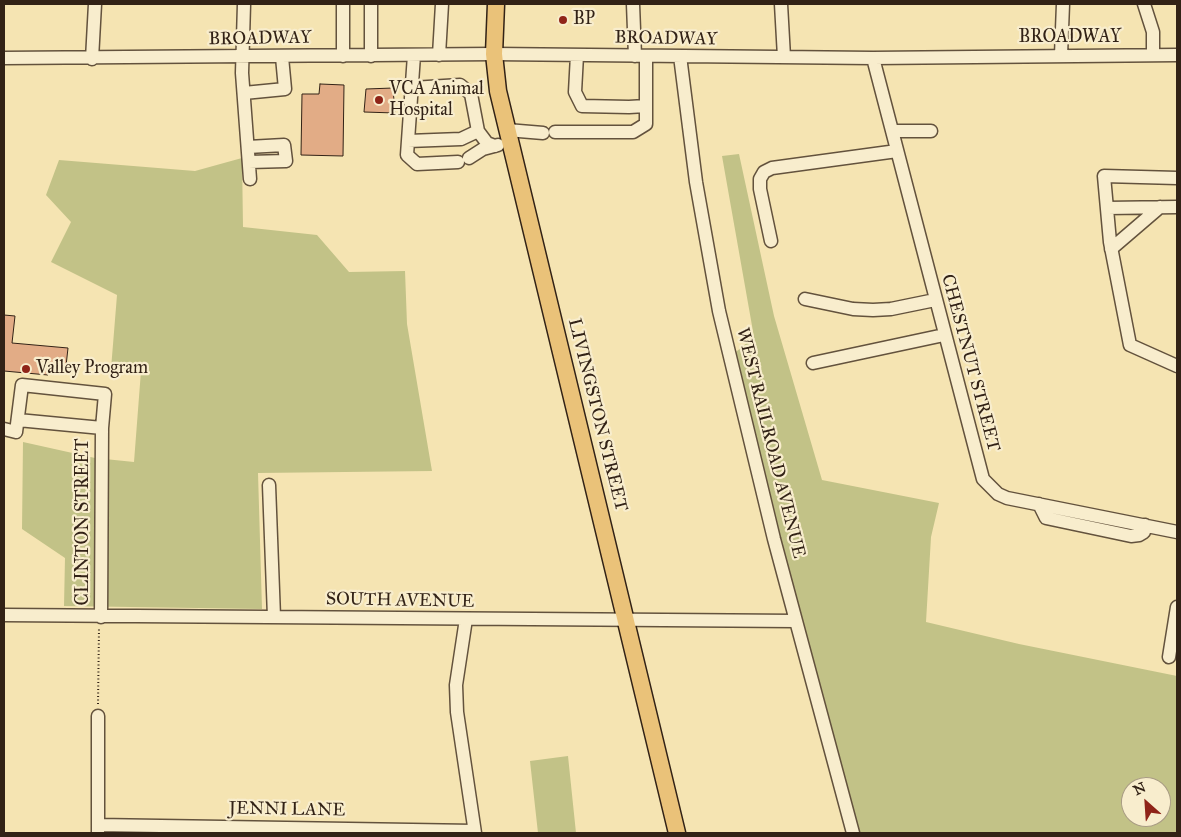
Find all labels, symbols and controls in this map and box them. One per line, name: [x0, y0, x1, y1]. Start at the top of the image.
place label: BP: [573, 9, 595, 31]
marker: BP: [557, 14, 569, 26]
street label: BROADWAY: [208, 27, 312, 51]
street label: BROADWAY: [614, 27, 718, 51]
street label: BROADWAY: [1018, 27, 1122, 49]
place label: VCA Animal Hospital: [389, 79, 484, 122]
marker: VCA Animal Hospital: [373, 94, 385, 106]
street label: CHESTNUT STREET: [936, 272, 1004, 454]
street label: LIVINGSTON STREET: [563, 316, 631, 514]
street label: WEST RAILROAD AVENUE: [731, 325, 809, 561]
place label: Valley Program: [36, 358, 148, 380]
marker: Valley Program: [20, 363, 32, 375]
street label: CLINTON STREET: [73, 438, 95, 606]
street label: SOUTH AVENUE: [326, 589, 474, 613]
north arrow: [1121, 777, 1171, 827]
text: N: [1131, 779, 1149, 799]
street label: JENNI LANE: [229, 798, 345, 822]

